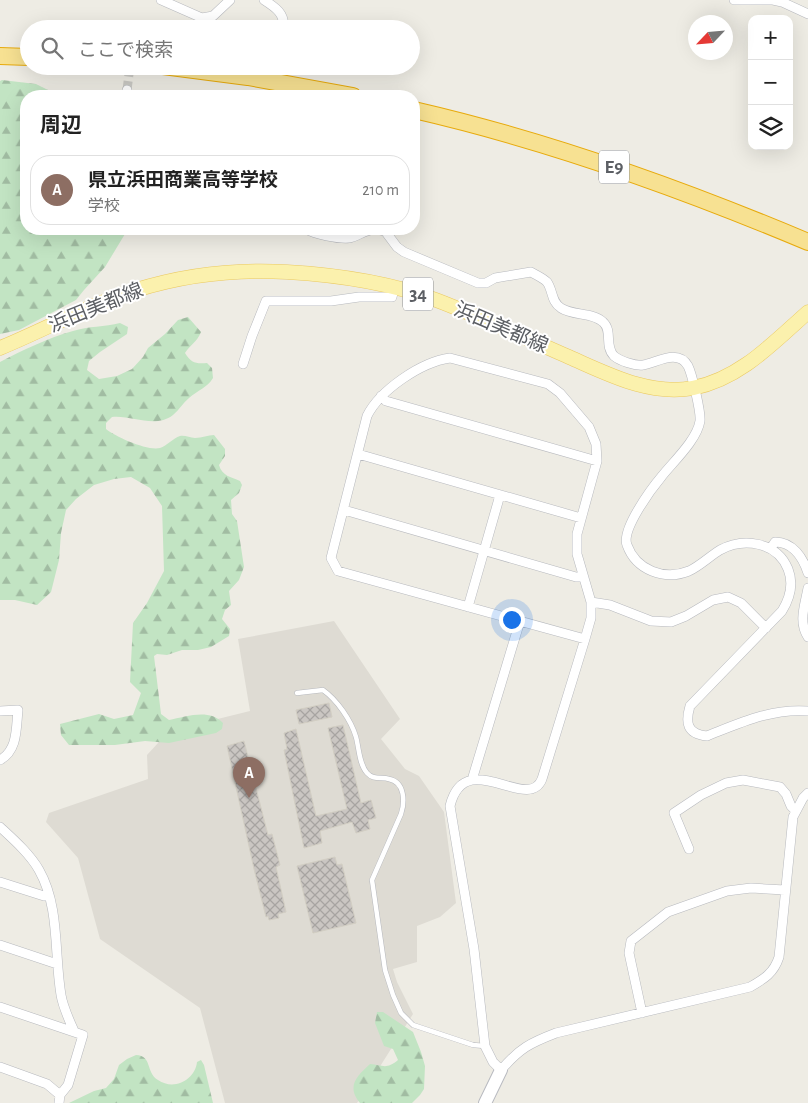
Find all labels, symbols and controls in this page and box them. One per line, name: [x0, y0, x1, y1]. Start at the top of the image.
north arrow: [688, 15, 733, 60]
map controls: [748, 15, 793, 150]
button: +: [748, 15, 793, 60]
search box: [20, 20, 420, 75]
icon: search: [38, 34, 66, 62]
text: ここで検索: [78, 41, 173, 60]
button: −: [748, 60, 793, 105]
button: layers: [748, 105, 793, 150]
text: 周辺: [40, 115, 82, 136]
road number: E9: [599, 150, 629, 183]
text: 県立浜田商業高等学校: [88, 171, 278, 190]
text: A: [52, 182, 62, 198]
text: 210 m: [362, 182, 399, 198]
text: 学校: [88, 198, 120, 214]
street label: 浜田美都線: [45, 278, 146, 336]
road number: 34: [403, 278, 433, 310]
street label: 浜田美都線: [451, 297, 552, 357]
your location: [499, 607, 525, 633]
pin: A: [233, 757, 265, 798]

